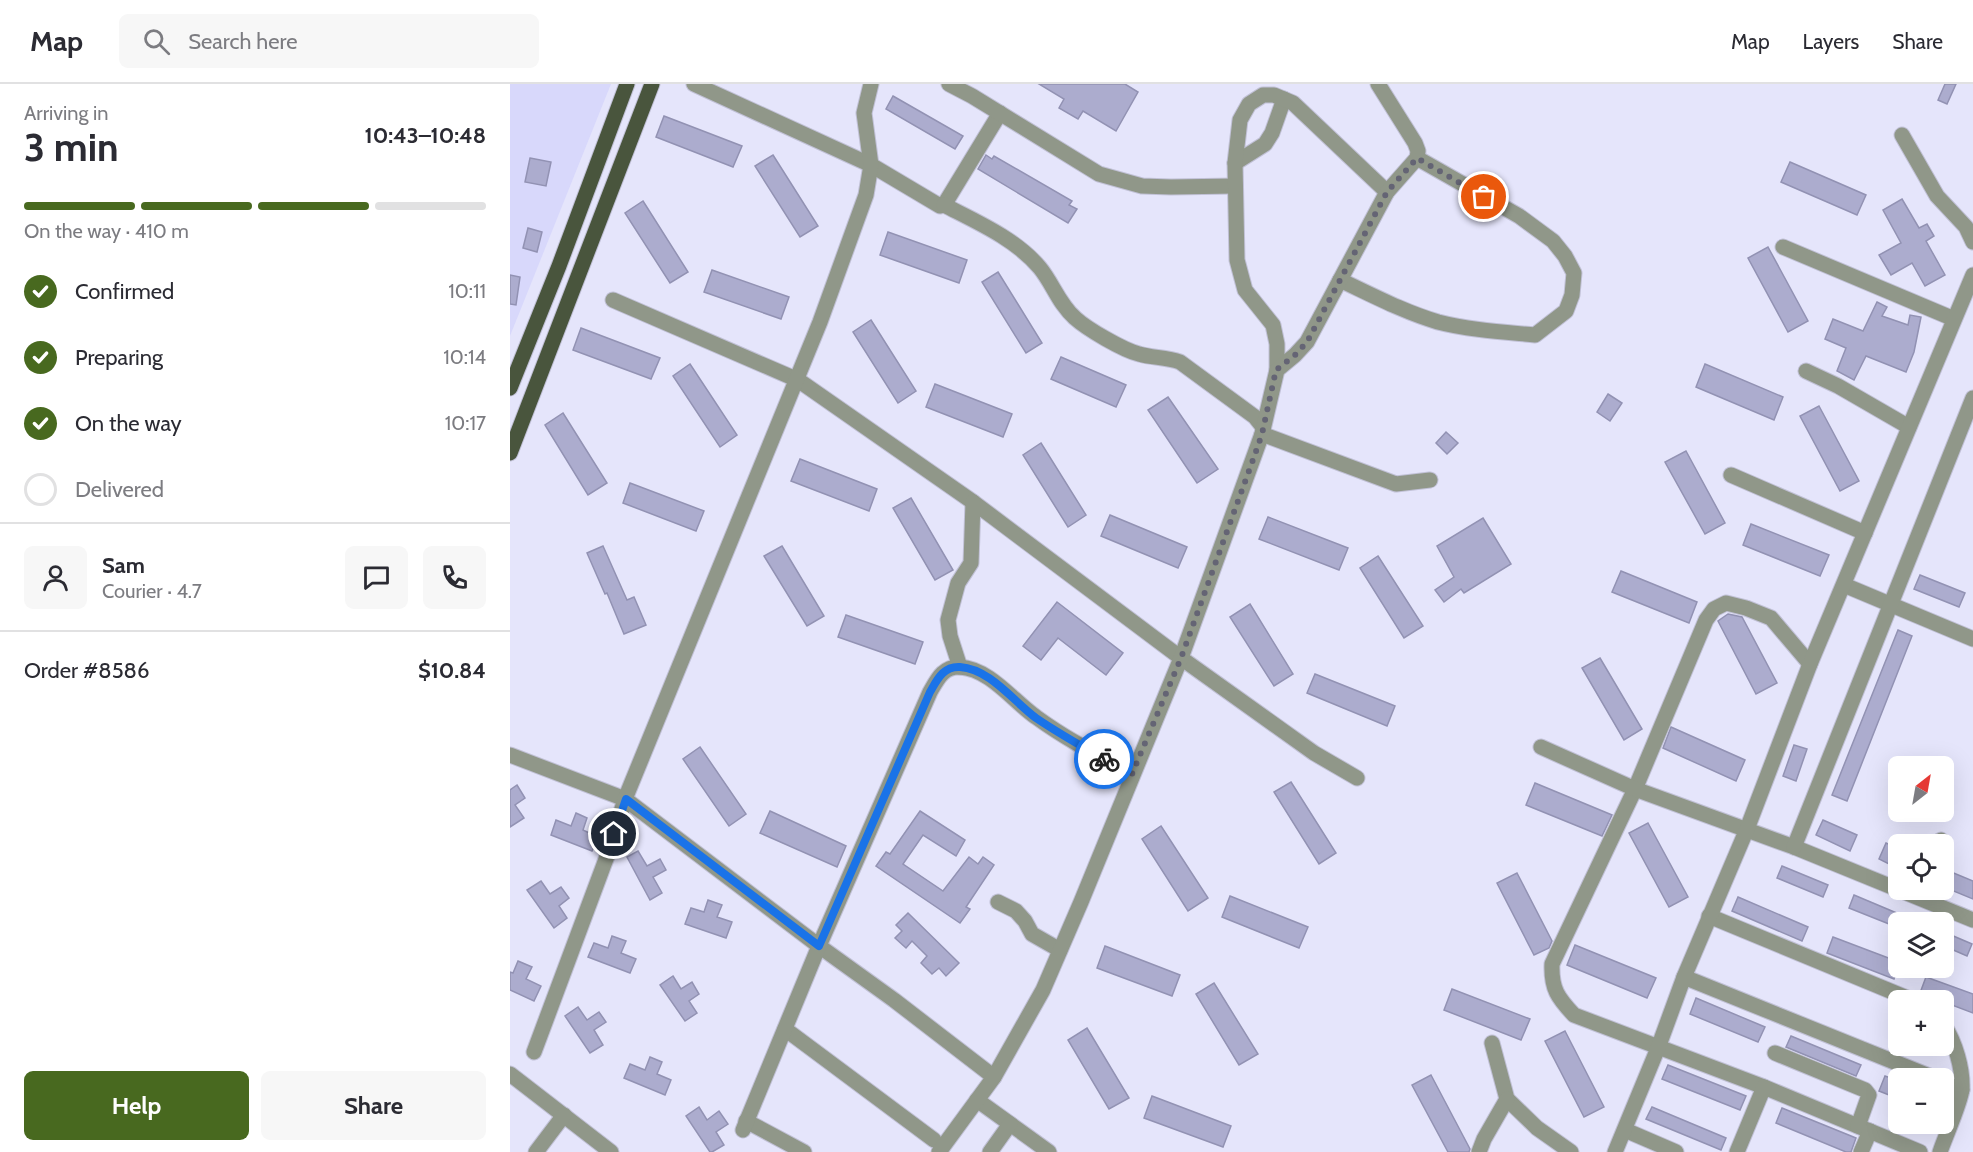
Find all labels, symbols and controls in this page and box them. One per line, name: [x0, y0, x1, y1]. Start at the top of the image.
search box: [119, 14, 539, 68]
text: Map: [30, 24, 83, 58]
icon: search: [140, 25, 173, 58]
text: Search here: [188, 28, 297, 55]
text: Map: [1731, 29, 1770, 54]
text: Layers: [1803, 29, 1859, 54]
text: Share: [1892, 29, 1943, 54]
text: Arriving in: [24, 101, 108, 125]
text: 10:43–10:48: [365, 122, 486, 149]
text: 3 min: [24, 123, 119, 171]
pin: [1458, 171, 1509, 222]
icon: bag: [1467, 180, 1500, 213]
text: On the way · 410 m: [24, 219, 189, 243]
icon: check: [24, 275, 57, 308]
text: Confirmed: [75, 278, 174, 305]
text: 10:11: [448, 279, 486, 303]
icon: check: [24, 341, 57, 374]
text: Preparing: [75, 344, 163, 371]
text: 10:14: [443, 345, 486, 369]
icon: check: [24, 407, 57, 440]
text: On the way: [75, 410, 182, 437]
text: 10:17: [445, 411, 486, 435]
text: Delivered: [75, 476, 164, 503]
button: person: [24, 546, 87, 609]
button: chat: [345, 546, 408, 609]
button: phone: [423, 546, 486, 609]
text: Sam: [102, 552, 145, 579]
text: Courier · 4.7: [102, 579, 202, 603]
text: Order #8586: [24, 657, 149, 684]
text: $10.84: [418, 657, 486, 684]
courier: [1074, 729, 1134, 789]
icon: bike: [1088, 743, 1121, 776]
north arrow: [1888, 756, 1954, 822]
map controls: [1888, 756, 1954, 1134]
pin: [588, 808, 639, 859]
icon: home: [597, 817, 630, 850]
button: locate: [1888, 834, 1954, 900]
button: layers: [1888, 912, 1954, 978]
button: +: [1888, 990, 1954, 1056]
button: −: [1888, 1068, 1954, 1134]
button: Help: [24, 1071, 249, 1140]
button: Share: [261, 1071, 486, 1140]

